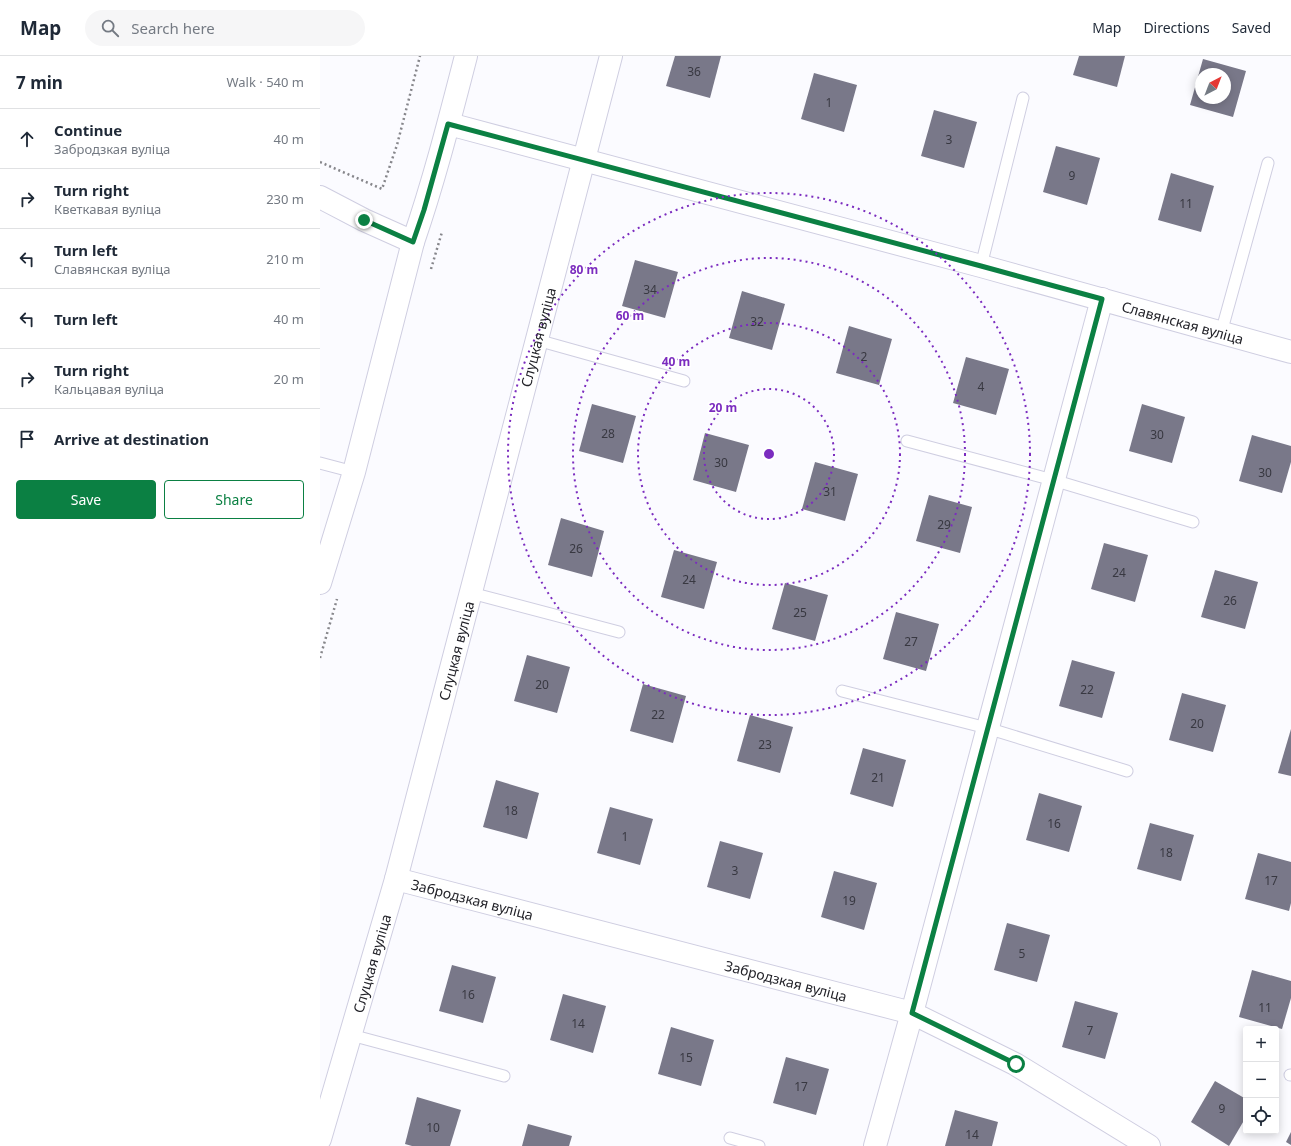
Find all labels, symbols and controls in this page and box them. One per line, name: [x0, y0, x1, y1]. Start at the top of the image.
search box: [85, 10, 365, 46]
text: Map: [20, 15, 61, 41]
icon: search: [99, 17, 121, 39]
text: Search here: [131, 18, 215, 38]
text: Map: [1092, 18, 1121, 37]
text: Directions: [1143, 18, 1210, 37]
text: Saved: [1232, 18, 1271, 37]
house number: 36: [687, 63, 701, 80]
north arrow: [1195, 68, 1231, 104]
text: 7 min: [16, 71, 63, 94]
text: Walk · 540 m: [226, 73, 304, 91]
house number: 1: [826, 94, 832, 111]
text: Continue: [54, 120, 122, 140]
icon: ahead: [16, 128, 38, 150]
text: 40 m: [274, 130, 304, 148]
house number: 3: [946, 131, 953, 148]
text: Забродзкая вуліца: [54, 140, 170, 158]
house number: 9: [1069, 167, 1076, 184]
text: Turn right: [54, 180, 129, 200]
icon: right: [16, 188, 38, 210]
text: 230 m: [266, 190, 304, 208]
house number: 11: [1179, 195, 1193, 212]
text: Кветкавая вуліца: [54, 200, 161, 218]
route end: [355, 211, 373, 229]
text: Turn left: [54, 240, 118, 260]
icon: left: [16, 248, 38, 270]
text: 210 m: [266, 250, 304, 268]
text: Славянская вуліца: [54, 260, 171, 278]
text: 80 m: [570, 261, 598, 278]
house number: 34: [643, 281, 657, 298]
street label: Слуцкая вуліца: [515, 285, 560, 389]
street label: Славянская вуліца: [1120, 296, 1246, 348]
text: 60 m: [616, 307, 644, 324]
icon: left: [16, 308, 38, 330]
text: Turn left: [54, 309, 118, 329]
text: 40 m: [274, 310, 304, 328]
house number: 32: [750, 313, 764, 330]
house number: 2: [861, 348, 868, 365]
text: 40 m: [662, 353, 690, 370]
text: Turn right: [54, 360, 129, 380]
icon: right: [16, 368, 38, 390]
text: 20 m: [274, 370, 304, 388]
house number: 4: [978, 378, 985, 395]
text: Кальцавая вуліца: [54, 380, 164, 398]
text: 20 m: [709, 399, 737, 416]
house number: 28: [601, 425, 615, 442]
house number: 30: [1150, 426, 1164, 443]
icon: arrive: [16, 428, 38, 450]
text: Arrive at destination: [54, 429, 209, 449]
centre of rings: [762, 447, 776, 461]
house number: 30: [714, 454, 728, 471]
house number: 30: [1258, 464, 1272, 481]
button: Save: [16, 480, 156, 519]
button: Share: [164, 480, 304, 519]
house number: 31: [823, 483, 837, 500]
house number: 29: [937, 516, 951, 533]
house number: 26: [569, 540, 583, 557]
house number: 24: [1112, 564, 1126, 581]
house number: 24: [682, 571, 696, 588]
house number: 26: [1223, 592, 1237, 609]
street label: Слуцкая вуліца: [434, 599, 478, 702]
house number: 25: [793, 604, 807, 621]
house number: 27: [904, 633, 918, 650]
house number: 20: [535, 676, 549, 693]
house number: 22: [1080, 681, 1094, 698]
house number: 22: [651, 706, 665, 723]
house number: 20: [1190, 715, 1204, 732]
house number: 23: [758, 736, 772, 753]
house number: 21: [871, 769, 885, 786]
house number: 18: [504, 802, 518, 819]
house number: 16: [1047, 815, 1061, 832]
house number: 1: [622, 828, 628, 845]
house number: 18: [1159, 844, 1173, 861]
house number: 3: [732, 862, 739, 879]
house number: 17: [1264, 872, 1278, 889]
street label: Забродзкая вуліца: [409, 874, 536, 924]
house number: 19: [842, 892, 856, 909]
street label: Слуцкая вуліца: [348, 912, 395, 1015]
house number: 5: [1019, 945, 1026, 962]
street label: Забродзкая вуліца: [723, 955, 849, 1005]
house number: 16: [461, 986, 475, 1003]
house number: 11: [1258, 999, 1272, 1016]
house number: 14: [571, 1015, 585, 1032]
house number: 7: [1087, 1022, 1094, 1039]
map controls: [1243, 1026, 1279, 1134]
button: +: [1243, 1026, 1279, 1062]
house number: 15: [679, 1049, 693, 1066]
route start: [1007, 1055, 1025, 1073]
button: −: [1243, 1062, 1279, 1098]
house number: 17: [794, 1078, 808, 1095]
button: locate: [1243, 1098, 1279, 1134]
house number: 9: [1219, 1100, 1226, 1117]
house number: 10: [426, 1119, 440, 1136]
house number: 14: [965, 1126, 979, 1143]

